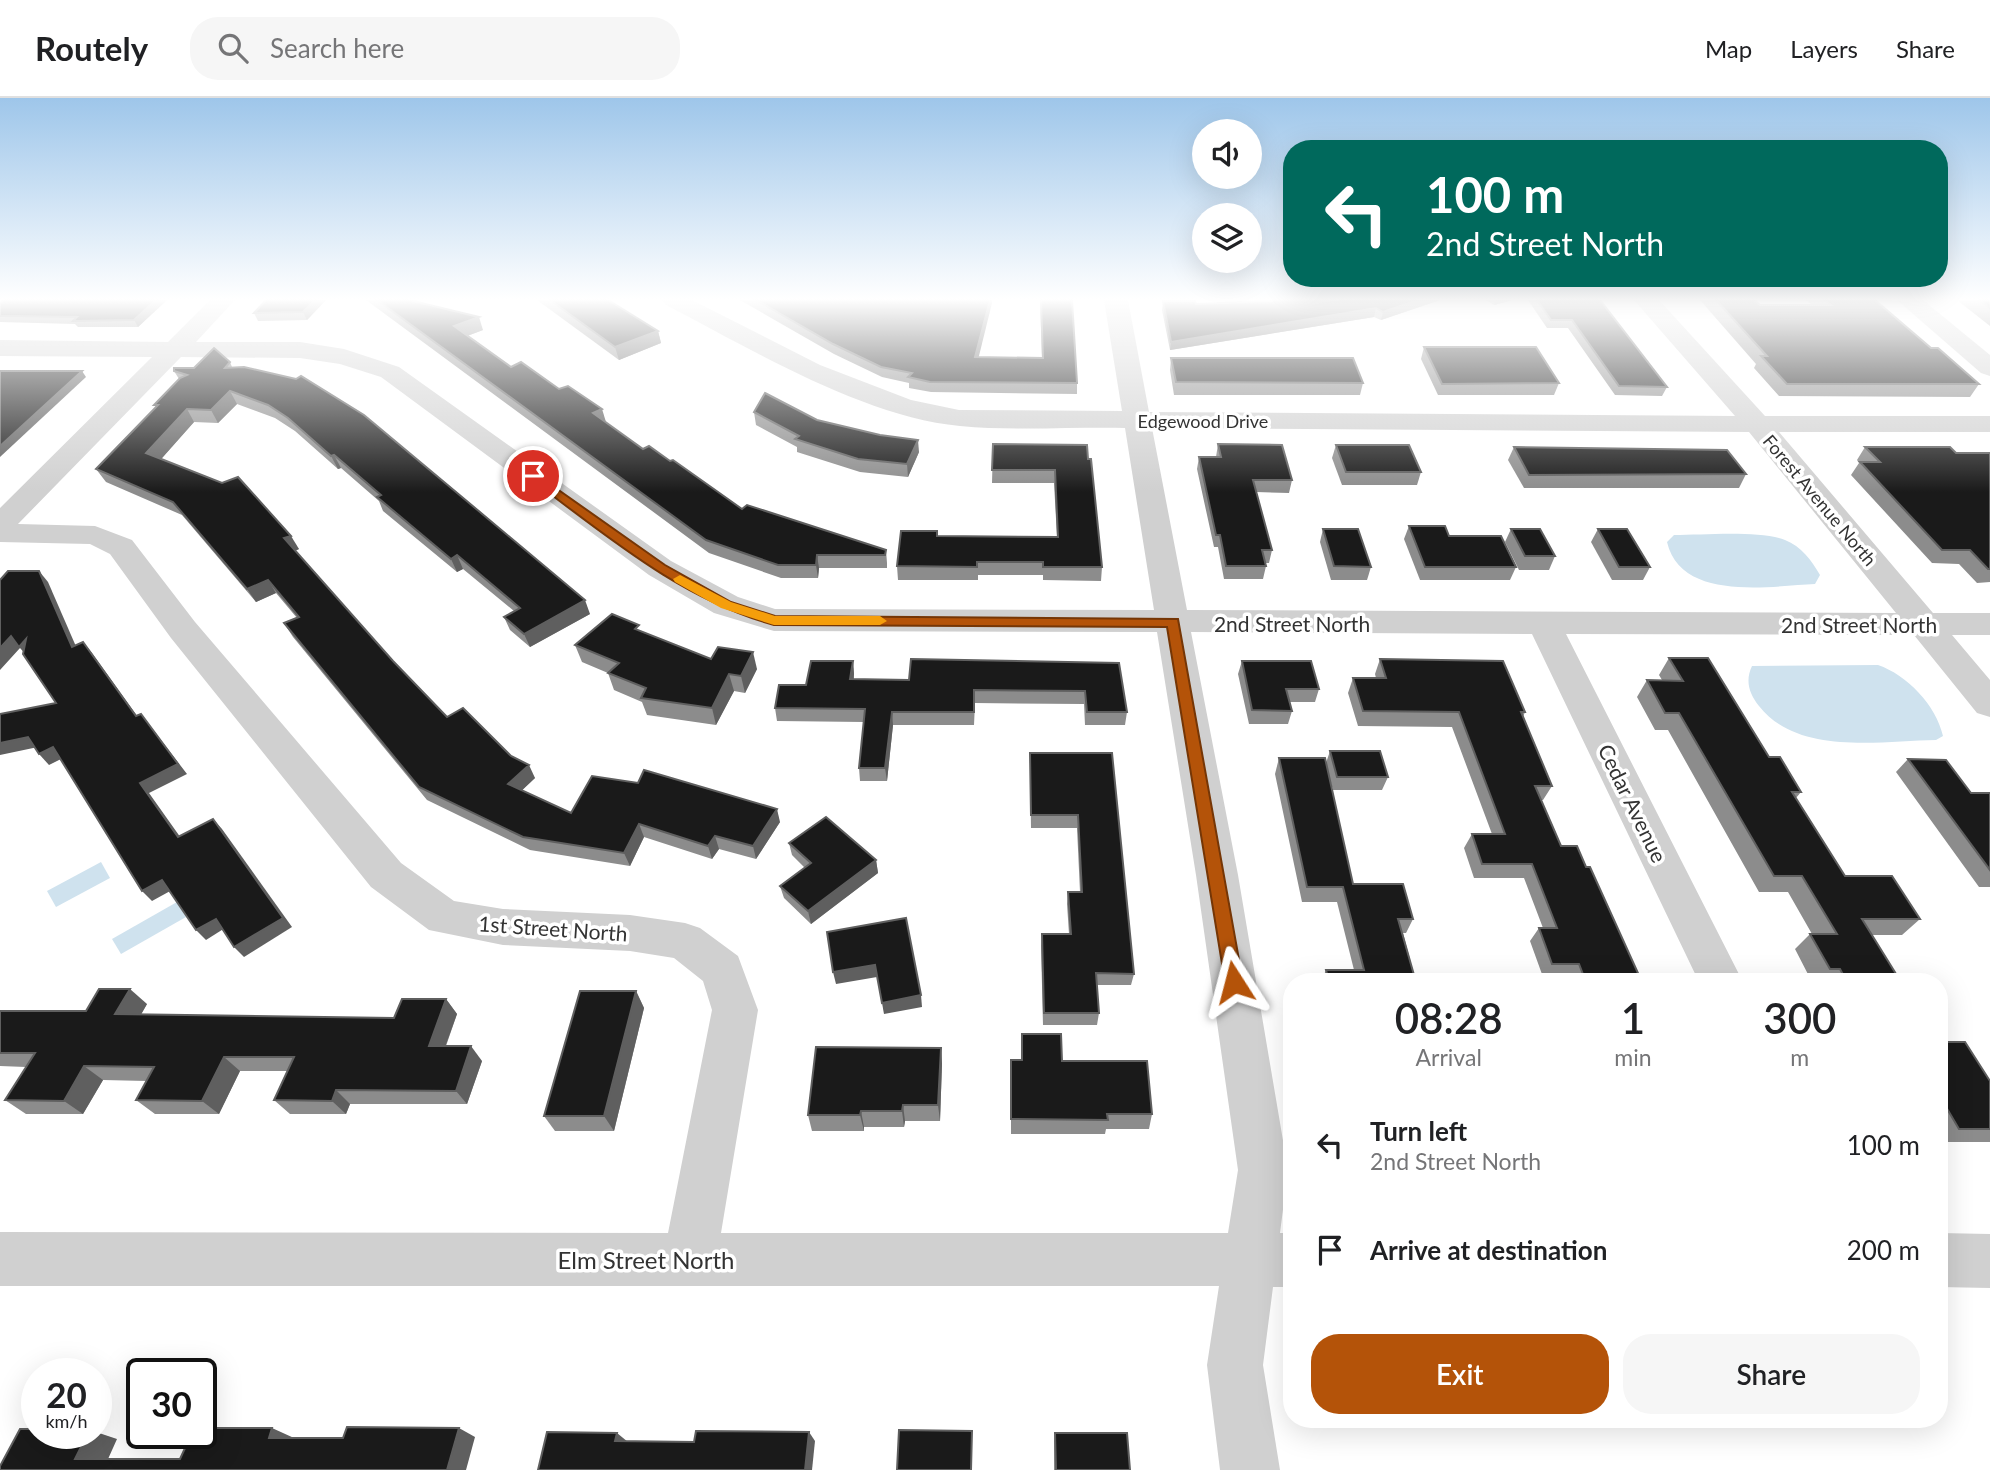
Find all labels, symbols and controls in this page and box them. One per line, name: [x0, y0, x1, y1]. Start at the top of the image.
search box: [190, 17, 680, 80]
text: Routely: [35, 28, 148, 68]
icon: search: [214, 29, 252, 67]
text: Search here: [270, 32, 404, 64]
text: Map: [1705, 34, 1752, 63]
text: Layers: [1790, 34, 1858, 63]
text: Share: [1896, 34, 1955, 63]
map controls: [1192, 119, 1262, 273]
button: sound: [1192, 119, 1262, 189]
text: 100 m: [1426, 165, 1564, 223]
icon: left: [1311, 168, 1402, 259]
button: layers: [1192, 203, 1262, 273]
text: 2nd Street North: [1426, 224, 1664, 263]
street label: Edgewood Drive: [1138, 410, 1268, 432]
street label: Forest Avenue North: [1759, 430, 1881, 570]
pin: [503, 446, 563, 506]
icon: arrive: [514, 457, 552, 495]
street label: 2nd Street North: [1214, 611, 1370, 636]
street label: 2nd Street North: [1781, 612, 1937, 637]
street label: Cedar Avenue: [1594, 740, 1672, 866]
street label: 1st Street North: [478, 910, 628, 946]
position arrow: [1197, 945, 1271, 1019]
text: 08:28: [1395, 993, 1503, 1043]
text: 1: [1621, 993, 1645, 1043]
text: 300: [1763, 993, 1836, 1043]
text: Arrival: [1416, 1043, 1482, 1071]
text: min: [1614, 1043, 1652, 1071]
text: m: [1790, 1043, 1809, 1071]
text: Turn left: [1370, 1115, 1467, 1147]
icon: left: [1311, 1126, 1349, 1164]
text: 100 m: [1847, 1129, 1920, 1161]
text: 2nd Street North: [1370, 1147, 1541, 1175]
icon: arrive: [1311, 1231, 1349, 1269]
text: Arrive at destination: [1370, 1234, 1607, 1266]
text: 200 m: [1847, 1234, 1920, 1266]
street label: Elm Street North: [558, 1245, 734, 1274]
button: Exit: [1311, 1334, 1609, 1414]
button: Share: [1623, 1334, 1920, 1414]
speed limit sign: 30: [126, 1358, 217, 1449]
text: 20: [46, 1373, 87, 1415]
text: km/h: [45, 1410, 88, 1432]

